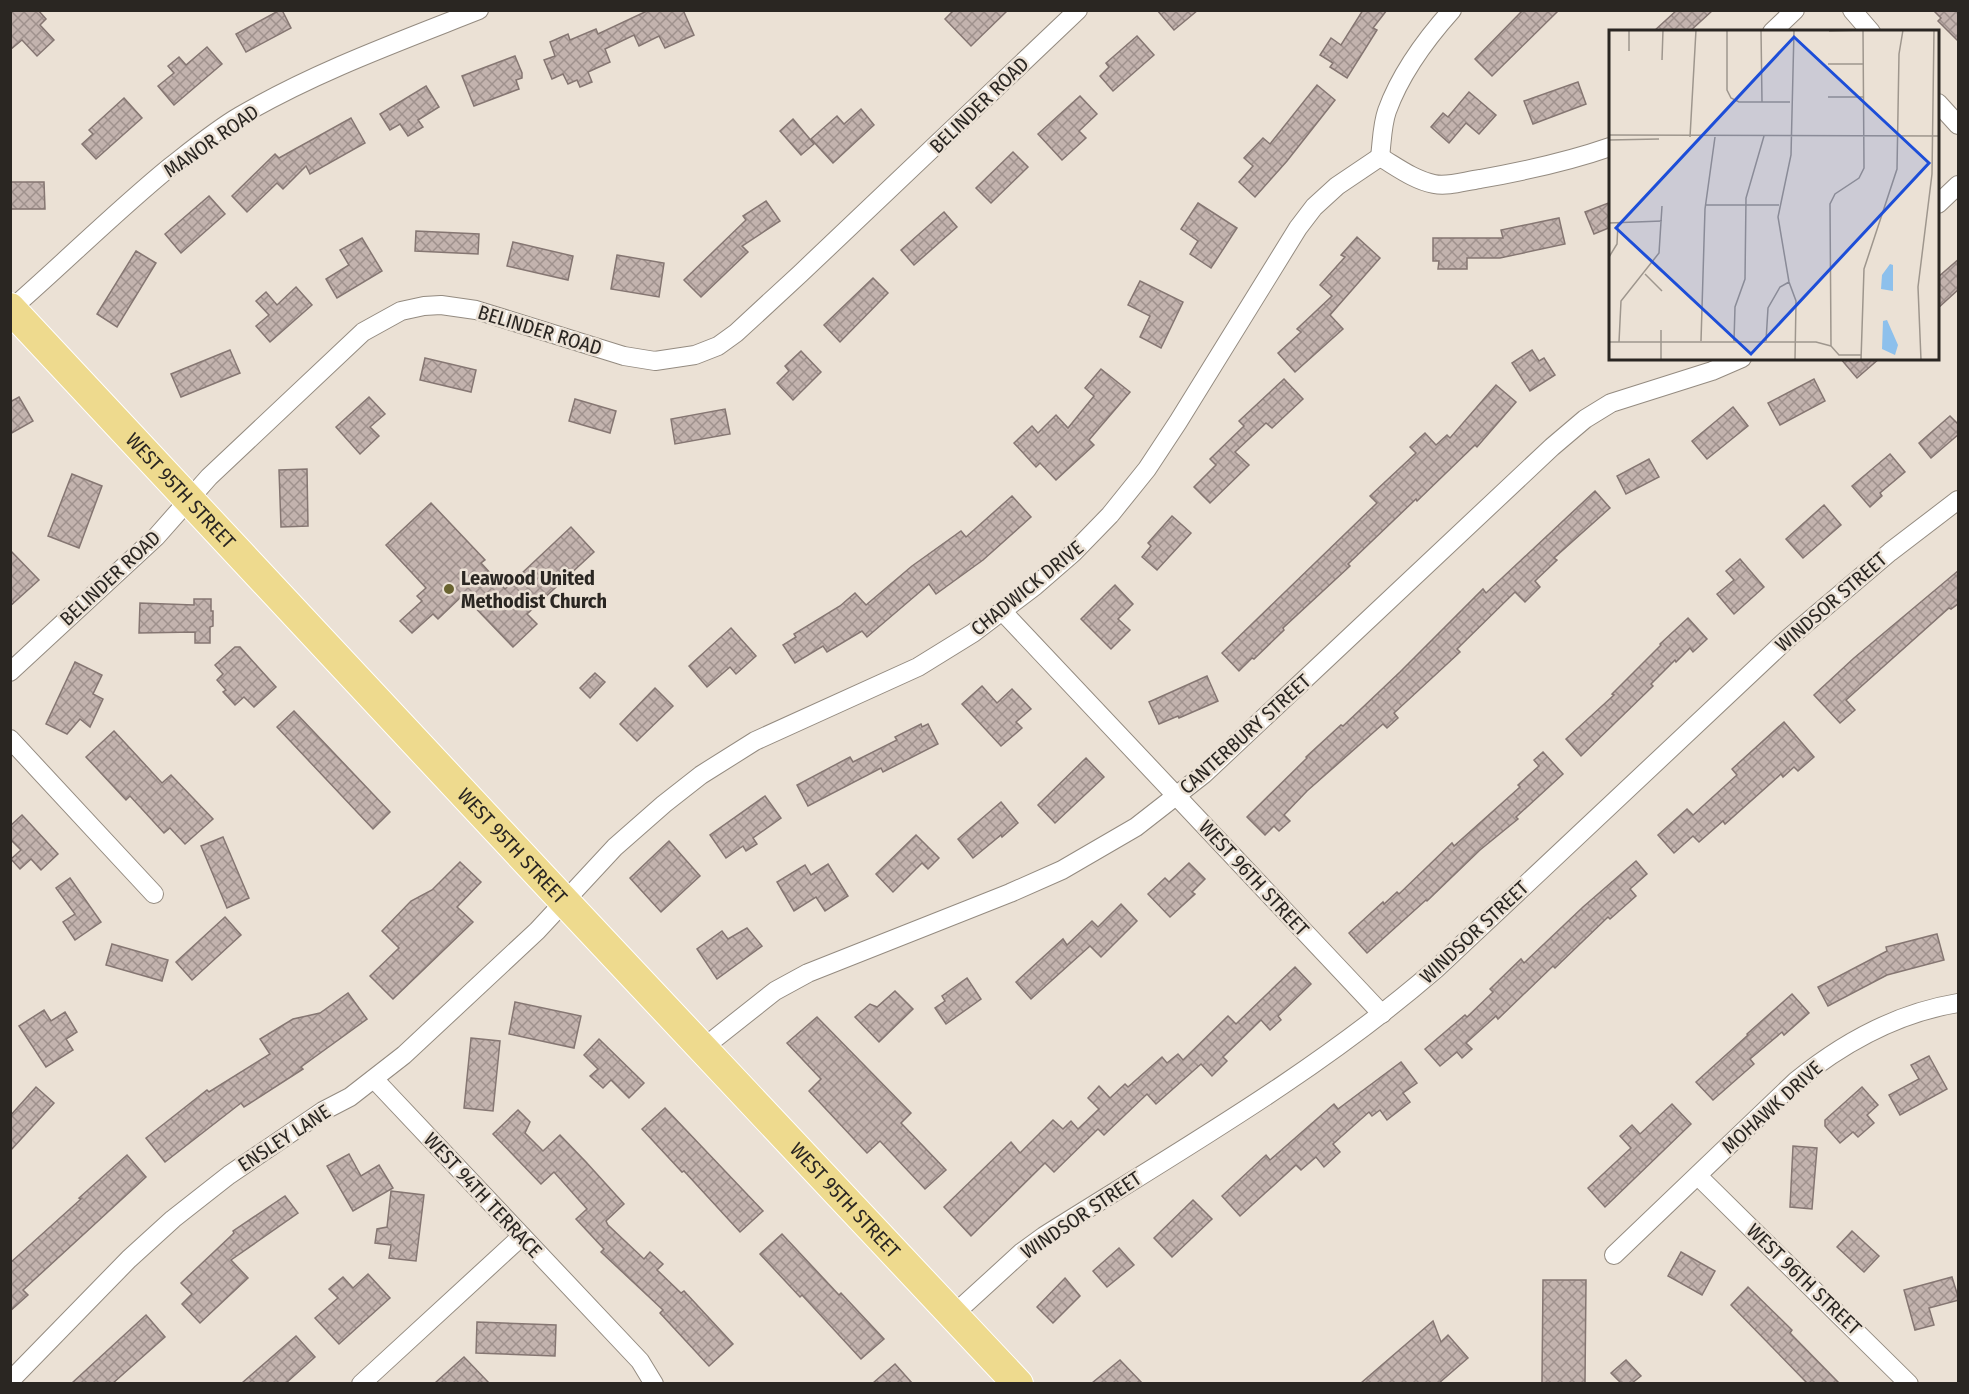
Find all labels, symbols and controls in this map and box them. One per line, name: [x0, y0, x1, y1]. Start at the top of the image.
inset map: [1609, 30, 1939, 360]
street label: BELINDER ROAD: [924, 52, 1034, 158]
street label: MANOR ROAD: [159, 100, 263, 182]
street label: BELINDER ROAD: [475, 300, 605, 360]
street label: WEST 95TH STREET: [121, 428, 241, 554]
street label: BELINDER ROAD: [55, 525, 165, 631]
street label: CHADWICK DRIVE: [966, 535, 1088, 641]
street label: WINDSOR STREET: [1770, 547, 1892, 657]
place label: Leawood United Methodist Church: [461, 566, 607, 613]
marker: Leawood United Methodist Church: [442, 582, 456, 596]
street label: CANTERBURY STREET: [1175, 668, 1316, 799]
street label: WEST 95TH STREET: [453, 783, 573, 909]
street label: WEST 96TH STREET: [1194, 815, 1314, 942]
street label: WINDSOR STREET: [1415, 875, 1534, 988]
street label: MOHAWK DRIVE: [1717, 1056, 1827, 1158]
street label: ENSLEY LANE: [233, 1099, 335, 1177]
street label: WEST 94TH TERRACE: [419, 1127, 547, 1263]
street label: WEST 95TH STREET: [785, 1137, 906, 1263]
street label: WINDSOR STREET: [1016, 1166, 1146, 1264]
street label: WEST 96TH STREET: [1742, 1218, 1867, 1340]

